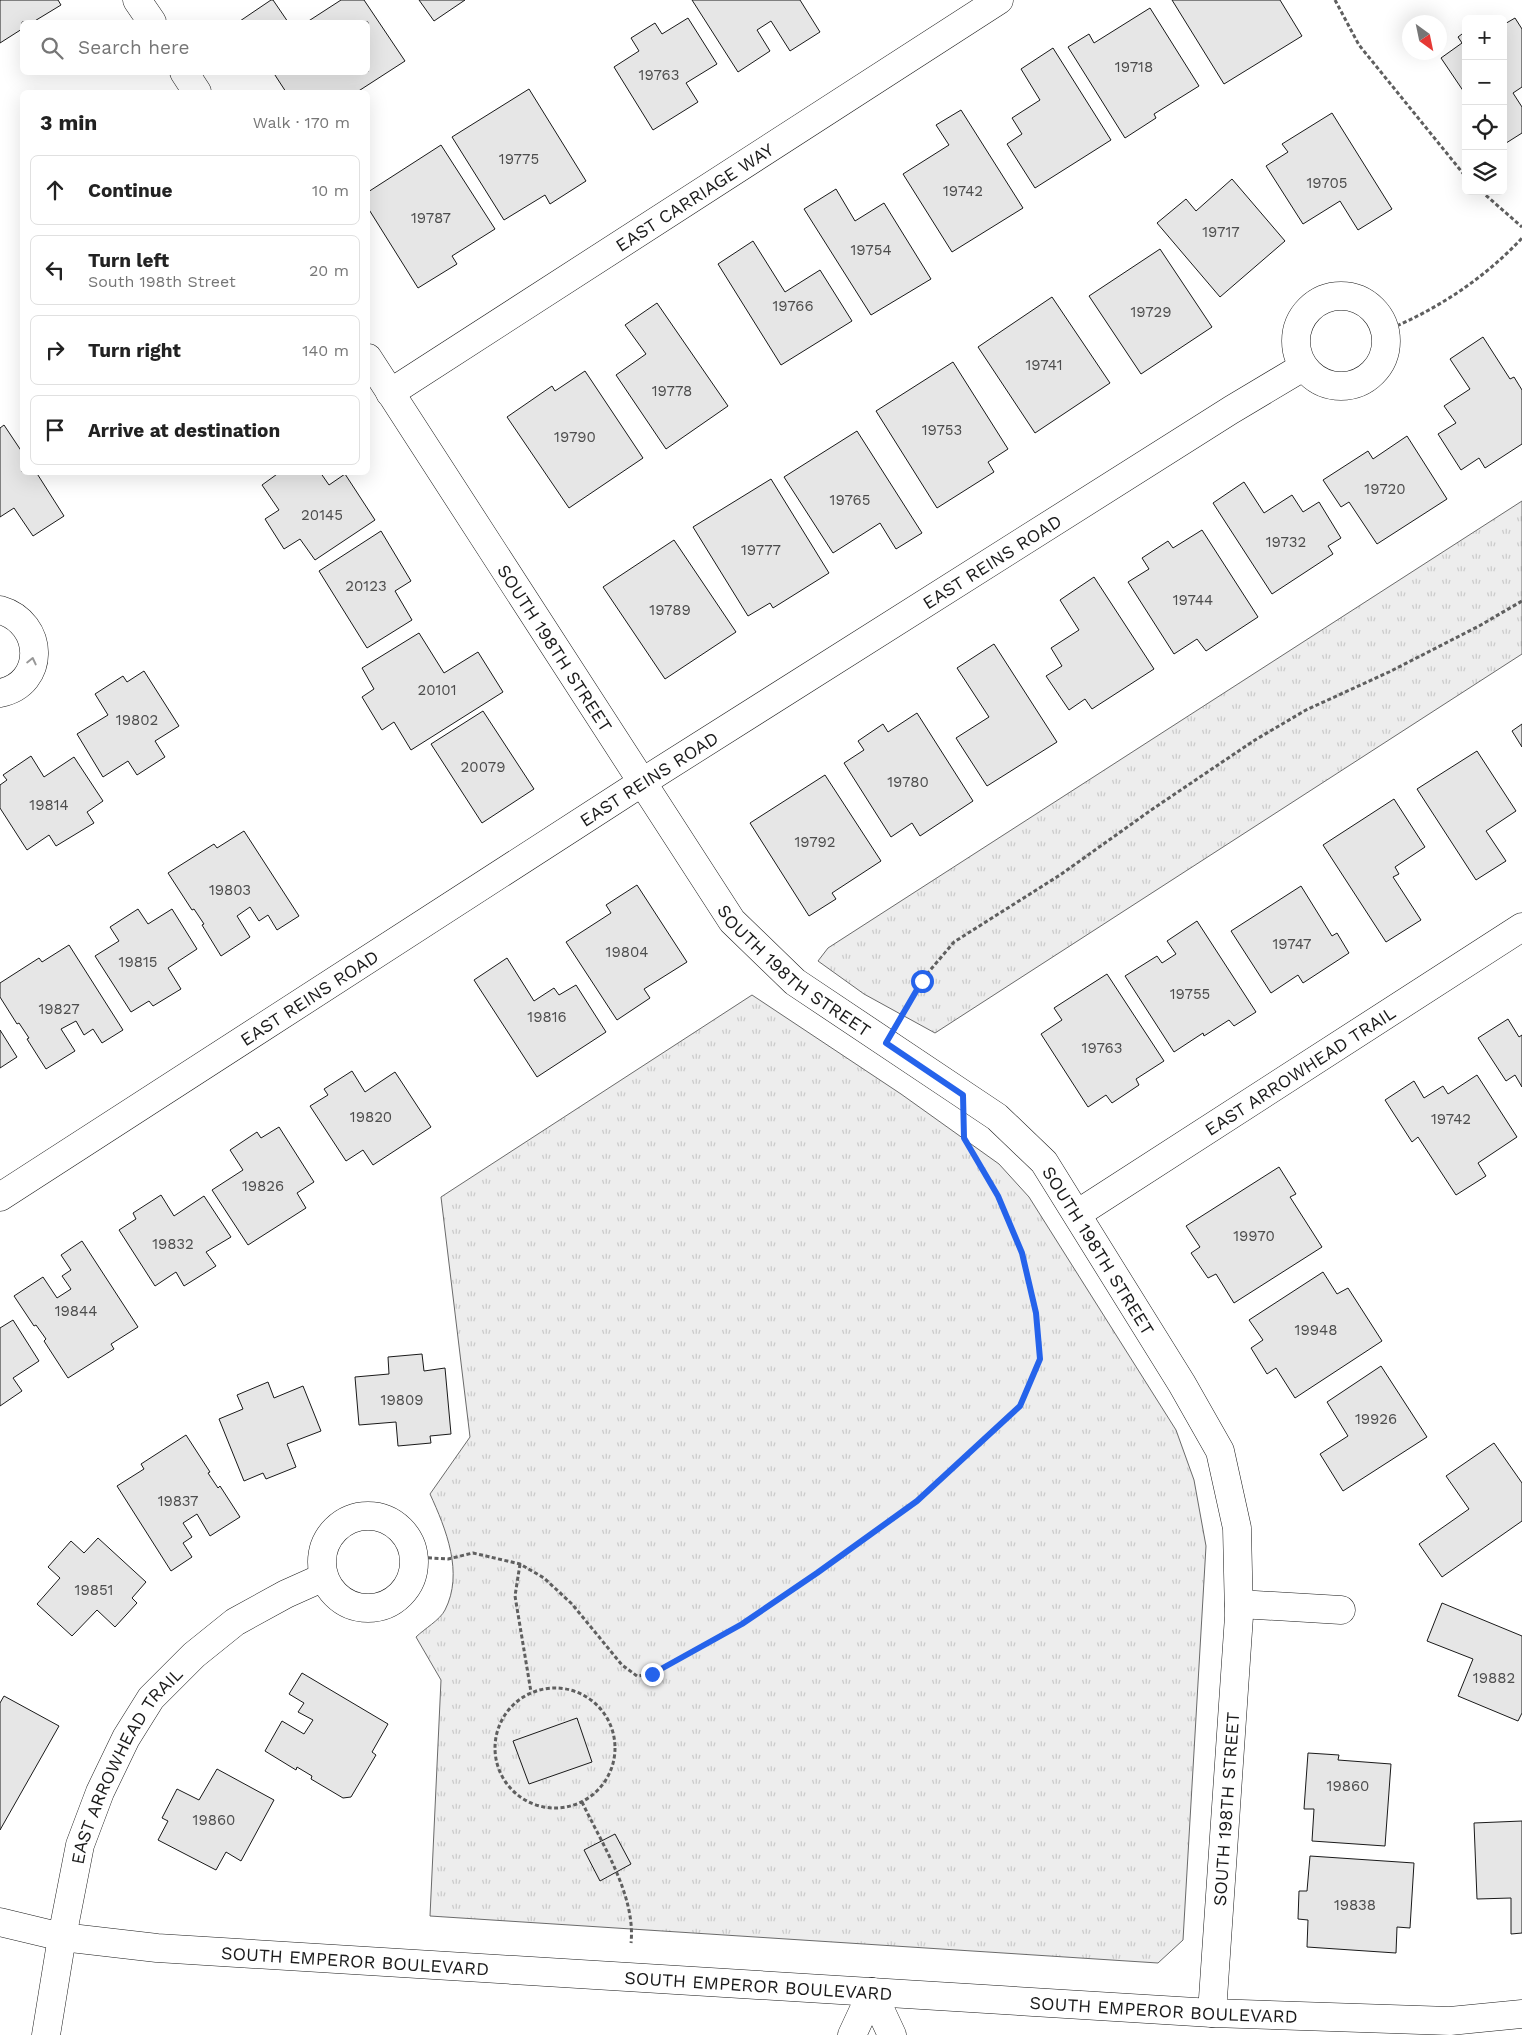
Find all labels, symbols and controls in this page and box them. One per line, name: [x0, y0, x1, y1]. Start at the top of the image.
north arrow: [1402, 15, 1447, 60]
map controls: [1462, 15, 1507, 195]
button: +: [1462, 15, 1507, 60]
search box: [20, 20, 370, 75]
icon: search: [38, 34, 66, 62]
text: Search here: [78, 36, 189, 59]
house number: 19718: [1115, 58, 1153, 76]
button: −: [1462, 60, 1507, 105]
house number: 19763: [639, 66, 679, 84]
button: locate: [1462, 105, 1507, 150]
text: 3 min: [40, 110, 97, 135]
text: Walk · 170 m: [253, 113, 350, 132]
street label: EAST CARRIAGE WAY: [611, 138, 778, 255]
house number: 19775: [499, 150, 539, 168]
button: layers: [1462, 150, 1507, 195]
house number: 19705: [1307, 174, 1347, 192]
icon: ahead: [41, 176, 69, 204]
text: Continue: [88, 179, 172, 202]
text: 10 m: [312, 181, 349, 200]
house number: 19742: [943, 182, 983, 200]
house number: 19787: [411, 209, 451, 227]
house number: 19717: [1202, 223, 1240, 241]
house number: 19754: [850, 241, 892, 259]
text: Turn left: [88, 249, 169, 272]
icon: left: [41, 256, 69, 284]
text: 20 m: [309, 261, 349, 280]
text: South 198th Street: [88, 272, 236, 291]
house number: 19766: [772, 297, 814, 315]
house number: 19729: [1130, 303, 1172, 321]
icon: right: [41, 336, 69, 364]
text: Turn right: [88, 339, 181, 362]
text: 140 m: [302, 341, 349, 360]
house number: 19741: [1026, 356, 1063, 374]
house number: 19778: [652, 382, 692, 400]
icon: arrive: [41, 416, 69, 444]
text: Arrive at destination: [88, 419, 280, 442]
house number: 19753: [922, 421, 962, 439]
house number: 19790: [554, 428, 596, 446]
house number: 19720: [1364, 480, 1406, 498]
house number: 19765: [830, 491, 870, 509]
house number: 20145: [301, 506, 343, 524]
street label: EAST REINS ROAD: [918, 510, 1065, 613]
house number: 19732: [1266, 533, 1306, 551]
house number: 19777: [741, 541, 781, 559]
street label: SOUTH 198TH STREET: [494, 560, 617, 735]
house number: 20123: [345, 577, 387, 595]
house number: 19744: [1173, 591, 1213, 609]
house number: 19789: [649, 601, 691, 619]
one-way arrow: [26, 657, 37, 666]
house number: 20101: [417, 681, 457, 699]
house number: 19802: [116, 711, 158, 729]
street label: EAST REINS ROAD: [575, 727, 722, 830]
house number: 20079: [461, 758, 505, 776]
house number: 19780: [887, 773, 929, 791]
house number: 19814: [29, 796, 69, 814]
house number: 19792: [794, 833, 836, 851]
house number: 19803: [209, 881, 251, 899]
street label: SOUTH 198TH STREET: [714, 900, 875, 1040]
house number: 19747: [1272, 935, 1312, 953]
house number: 19804: [606, 943, 648, 961]
street label: EAST REINS ROAD: [236, 945, 382, 1050]
house number: 19815: [119, 953, 157, 971]
route start: [911, 970, 934, 993]
house number: 19755: [1170, 985, 1210, 1003]
house number: 19827: [38, 1000, 80, 1018]
street label: EAST ARROWHEAD TRAIL: [1201, 1001, 1399, 1139]
house number: 19816: [527, 1008, 567, 1026]
house number: 19763: [1082, 1039, 1122, 1057]
house number: 19820: [350, 1108, 392, 1126]
house number: 19742: [1431, 1110, 1471, 1128]
street label: SOUTH 198TH STREET: [1038, 1162, 1159, 1339]
house number: 19826: [242, 1177, 284, 1195]
house number: 19970: [1233, 1227, 1275, 1245]
house number: 19832: [152, 1235, 194, 1253]
house number: 19844: [55, 1302, 97, 1320]
house number: 19948: [1295, 1321, 1337, 1339]
house number: 19809: [381, 1391, 423, 1409]
house number: 19926: [1355, 1410, 1397, 1428]
house number: 19837: [158, 1492, 198, 1510]
house number: 19851: [75, 1581, 113, 1599]
street label: EAST ARROWHEAD TRAIL: [66, 1663, 186, 1866]
route end: [641, 1663, 664, 1686]
house number: 19882: [1473, 1669, 1515, 1687]
street label: SOUTH 198TH STREET: [1209, 1711, 1243, 1907]
house number: 19860: [1327, 1777, 1369, 1795]
house number: 19860: [193, 1811, 235, 1829]
house number: 19838: [1334, 1896, 1376, 1914]
street label: SOUTH EMPEROR BOULEVARD: [221, 1941, 490, 1979]
street label: SOUTH EMPEROR BOULEVARD: [624, 1966, 893, 2004]
street label: SOUTH EMPEROR BOULEVARD: [1029, 1991, 1298, 2026]

